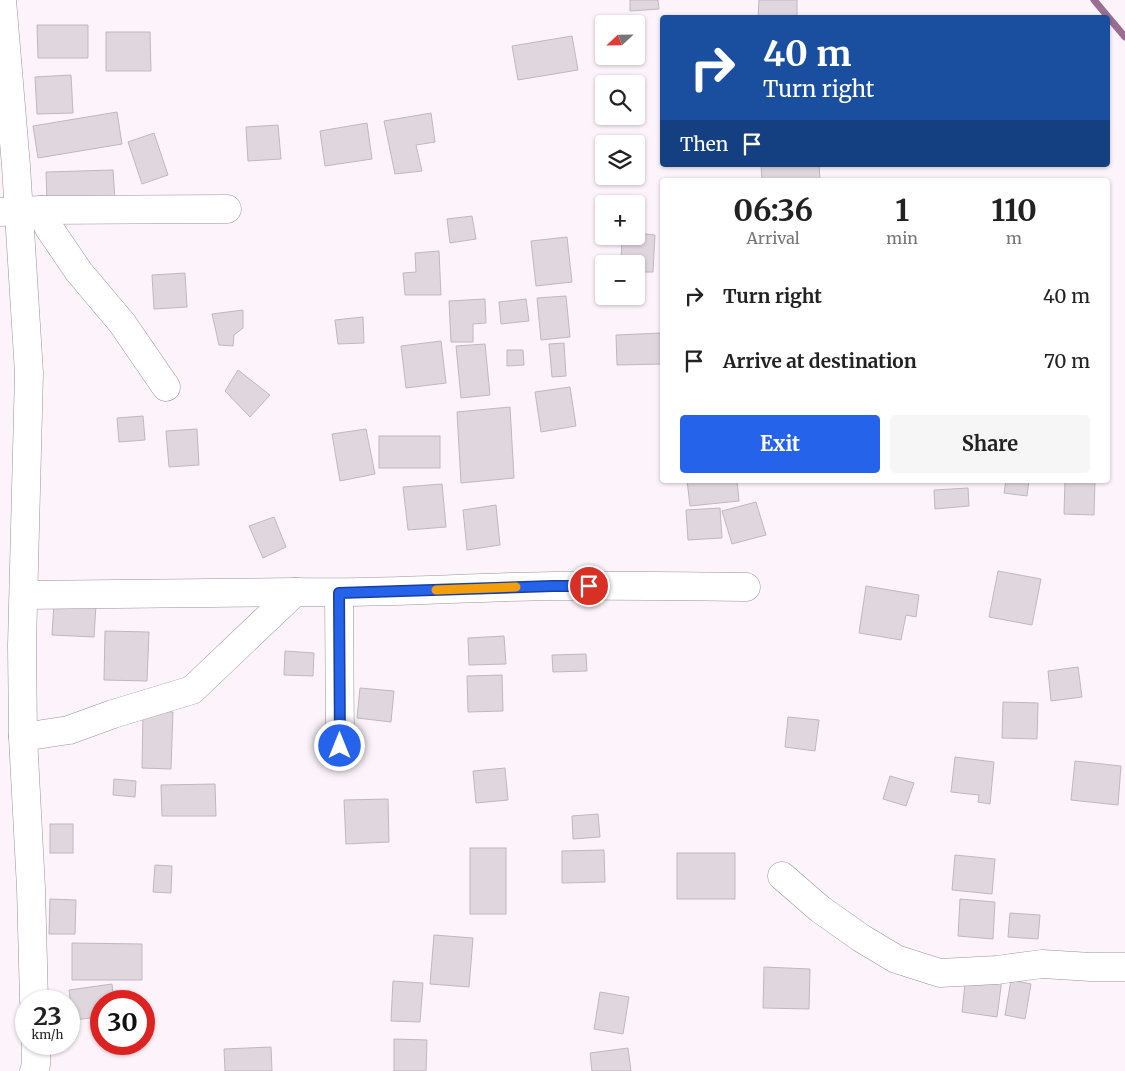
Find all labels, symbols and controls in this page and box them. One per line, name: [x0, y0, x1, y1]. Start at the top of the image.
north arrow: [595, 15, 645, 65]
map controls: [595, 15, 645, 305]
text: 40 m: [763, 32, 851, 76]
icon: right: [680, 35, 745, 100]
button: search: [595, 75, 645, 125]
text: Turn right: [763, 75, 874, 103]
icon: arrive: [738, 130, 766, 158]
text: Then: [680, 132, 728, 156]
button: layers: [595, 135, 645, 185]
text: 06:36: [733, 191, 813, 229]
text: 1: [895, 191, 909, 229]
text: 110: [991, 191, 1037, 229]
button: +: [595, 195, 645, 245]
text: Arrival: [746, 228, 800, 248]
text: min: [886, 228, 918, 248]
text: m: [1006, 228, 1022, 248]
button: −: [595, 255, 645, 305]
icon: right: [680, 282, 708, 310]
text: Turn right: [723, 284, 822, 308]
text: 40 m: [1043, 284, 1090, 308]
icon: arrive: [680, 347, 708, 375]
text: Arrive at destination: [723, 349, 917, 373]
text: 70 m: [1044, 349, 1090, 373]
button: Exit: [680, 415, 880, 473]
button: Share: [890, 415, 1090, 473]
pin: [568, 565, 610, 607]
icon: arrive: [575, 572, 603, 600]
position arrow: [313, 719, 365, 771]
speed limit sign: 30: [90, 990, 155, 1055]
text: 23: [33, 1000, 62, 1032]
text: km/h: [32, 1027, 63, 1042]

